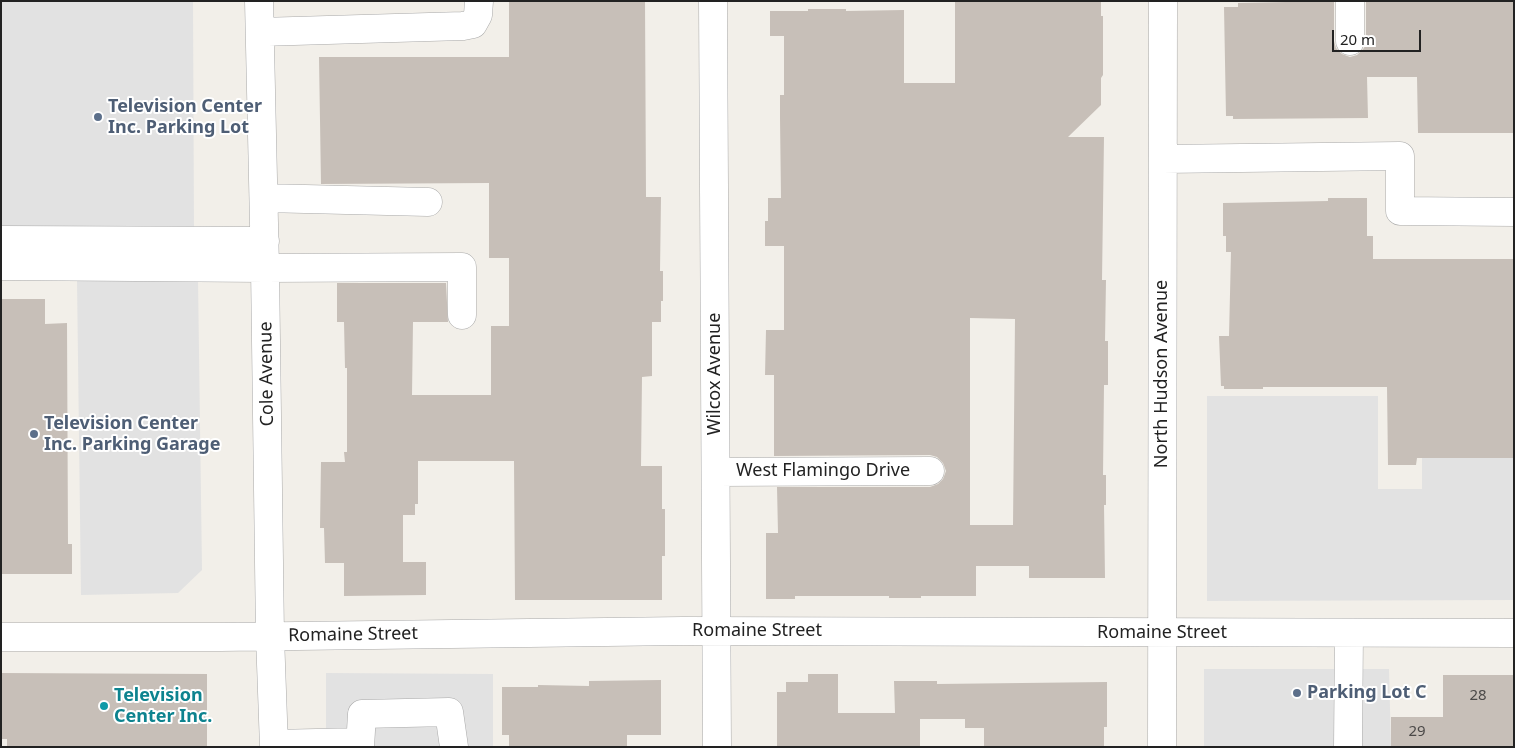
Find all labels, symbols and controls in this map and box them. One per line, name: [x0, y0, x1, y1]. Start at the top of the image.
scale bar: [1335, 20, 1424, 52]
text: 20 m: [1340, 29, 1375, 49]
place label: Television Center Inc. Parking Lot: [108, 96, 262, 138]
marker: Television Center Inc. Parking Lot: [92, 111, 104, 123]
street label: North Hudson Avenue: [1151, 280, 1173, 468]
street label: Wilcox Avenue: [704, 313, 726, 435]
street label: Cole Avenue: [255, 321, 279, 427]
place label: Television Center Inc. Parking Garage: [44, 413, 220, 456]
marker: Television Center Inc. Parking Garage: [28, 428, 40, 440]
street label: West Flamingo Drive: [736, 460, 910, 482]
street label: Romaine Street: [692, 620, 822, 642]
street label: Romaine Street: [1097, 622, 1227, 644]
street label: Romaine Street: [288, 623, 418, 647]
place label: Parking Lot C: [1307, 682, 1427, 704]
place label: Television Center Inc.: [114, 685, 212, 728]
marker: Parking Lot C: [1291, 687, 1303, 699]
house number: 28: [1469, 687, 1487, 705]
marker: Television Center Inc.: [98, 700, 110, 712]
house number: 29: [1408, 723, 1426, 741]

